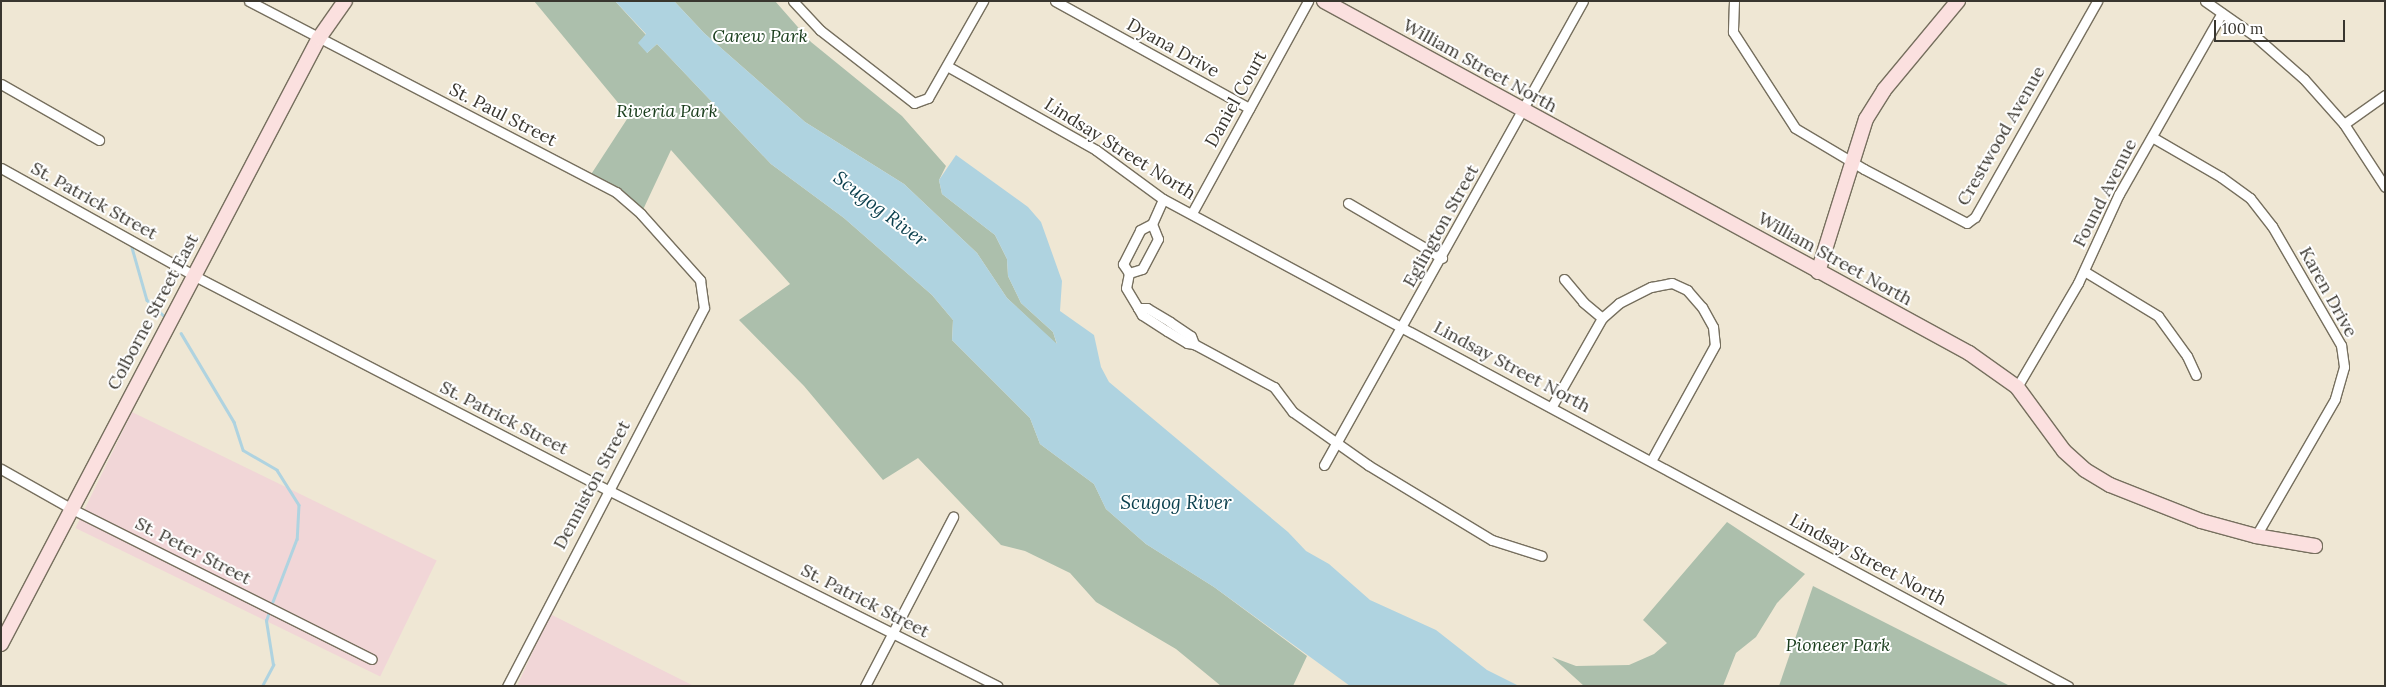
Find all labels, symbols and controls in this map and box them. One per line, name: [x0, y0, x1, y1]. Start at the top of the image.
scale bar: [2216, 10, 2347, 42]
street label: Dyana Drive: [1123, 14, 1223, 82]
street label: William Street North: [1399, 15, 1561, 117]
text: 100 m: [2222, 19, 2263, 38]
park label: Carew Park: [712, 25, 808, 47]
street label: Daniel Court: [1201, 47, 1271, 151]
street label: Crestwood Avenue: [1952, 62, 2050, 210]
street label: St. Paul Street: [446, 79, 560, 151]
street label: Lindsay Street North: [1040, 94, 1200, 204]
park label: Riveria Park: [616, 100, 718, 122]
street label: Found Avenue: [2069, 135, 2141, 251]
street label: St. Patrick Street: [27, 157, 161, 245]
street label: Eglington Street: [1398, 161, 1484, 291]
water label: Scugog River: [829, 166, 931, 252]
street label: William Street North: [1754, 208, 1916, 310]
street label: Colborne Street East: [103, 230, 203, 394]
street label: Karen Drive: [2294, 243, 2362, 341]
street label: Lindsay Street North: [1430, 317, 1594, 417]
street label: St. Patrick Street: [436, 376, 572, 460]
street label: Denniston Street: [549, 417, 635, 553]
water label: Scugog River: [1120, 492, 1232, 514]
street label: Lindsay Street North: [1786, 510, 1950, 610]
street label: St. Peter Street: [132, 513, 254, 589]
street label: St. Patrick Street: [797, 559, 933, 643]
park label: Pioneer Park: [1786, 634, 1890, 656]

